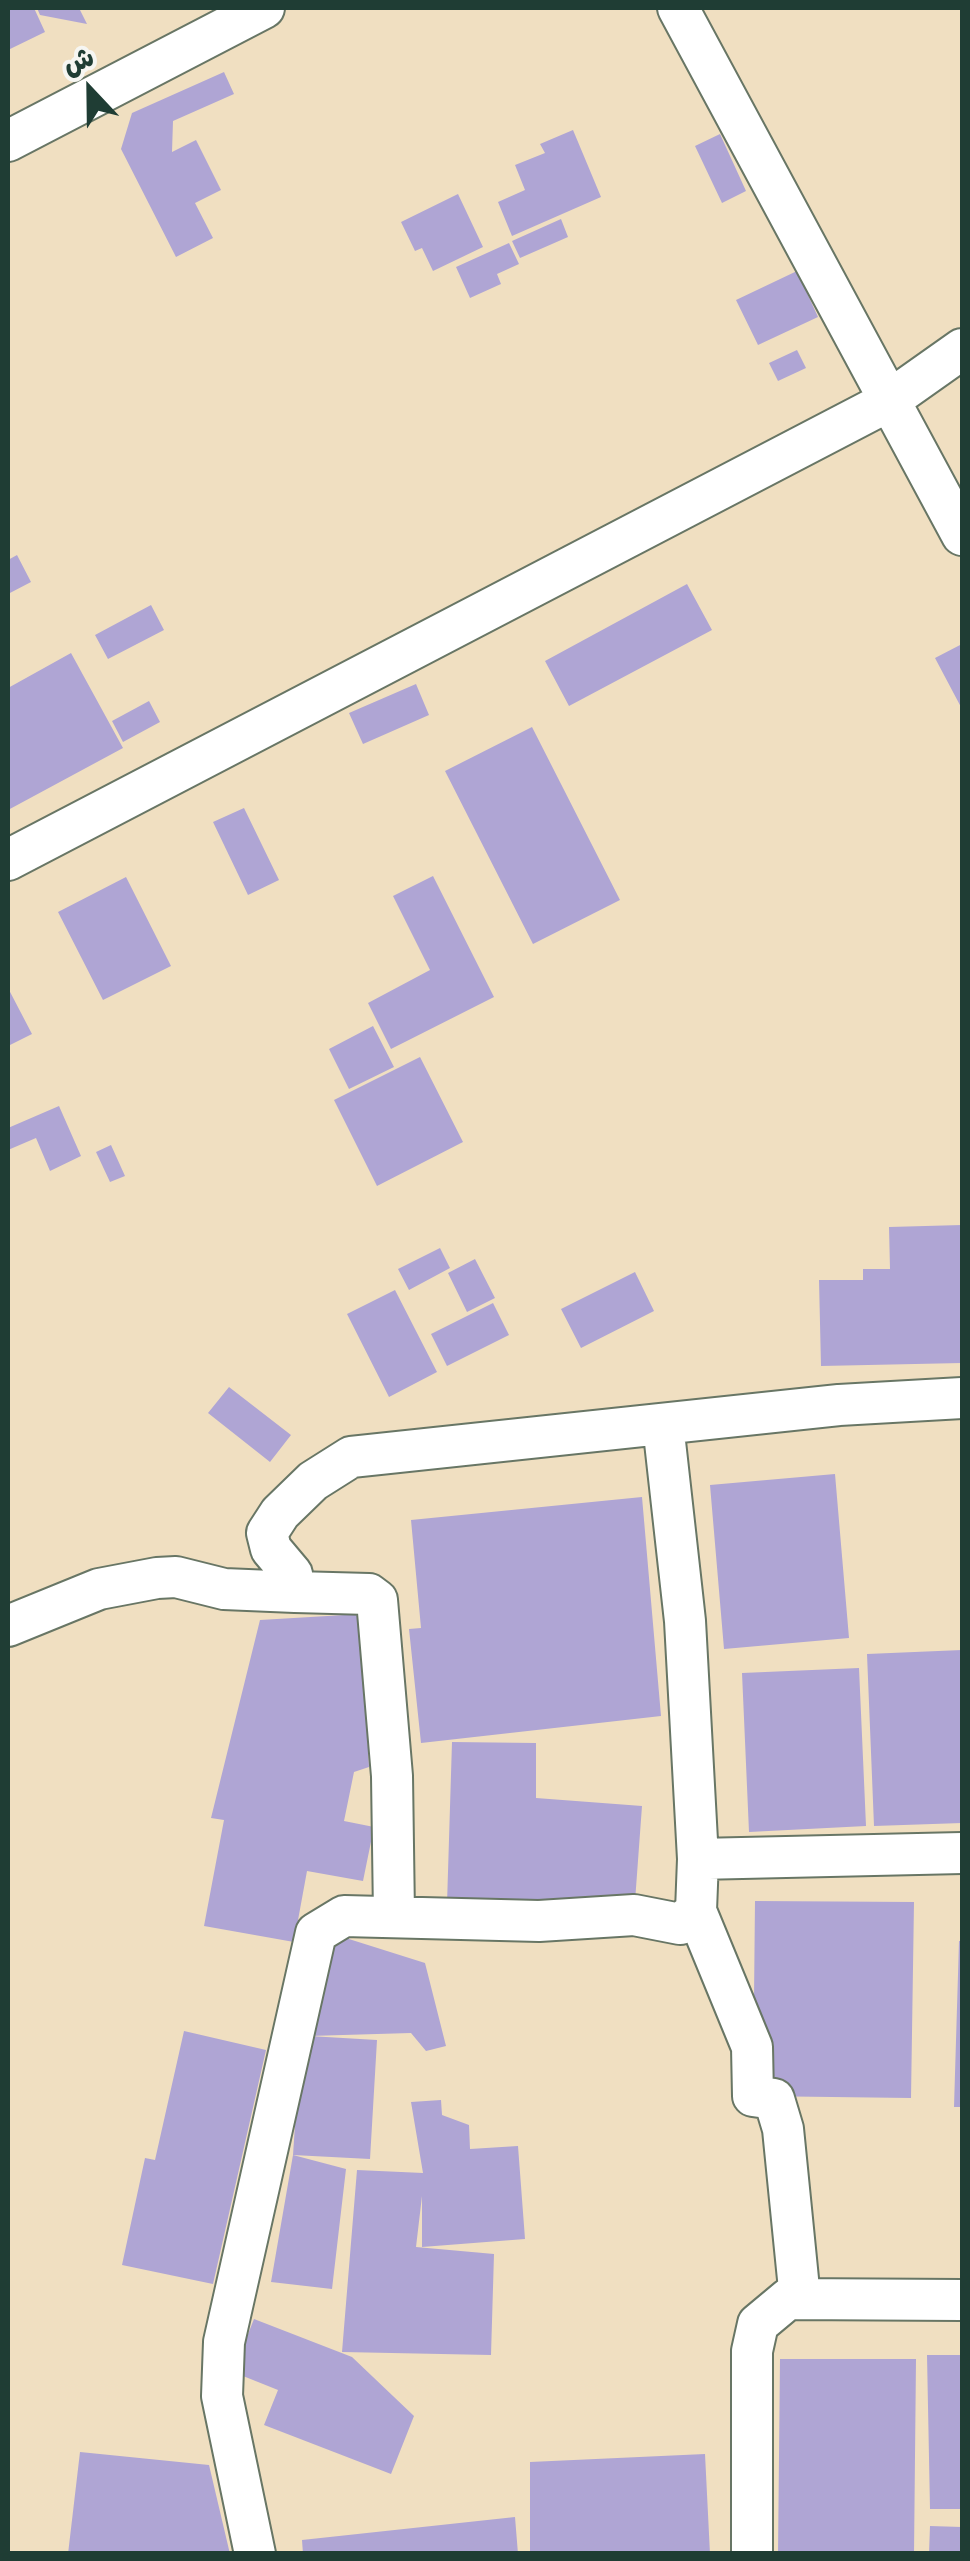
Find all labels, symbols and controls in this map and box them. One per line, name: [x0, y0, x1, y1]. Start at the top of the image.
north arrow: [40, 40, 140, 140]
text: ش: [58, 41, 99, 83]

